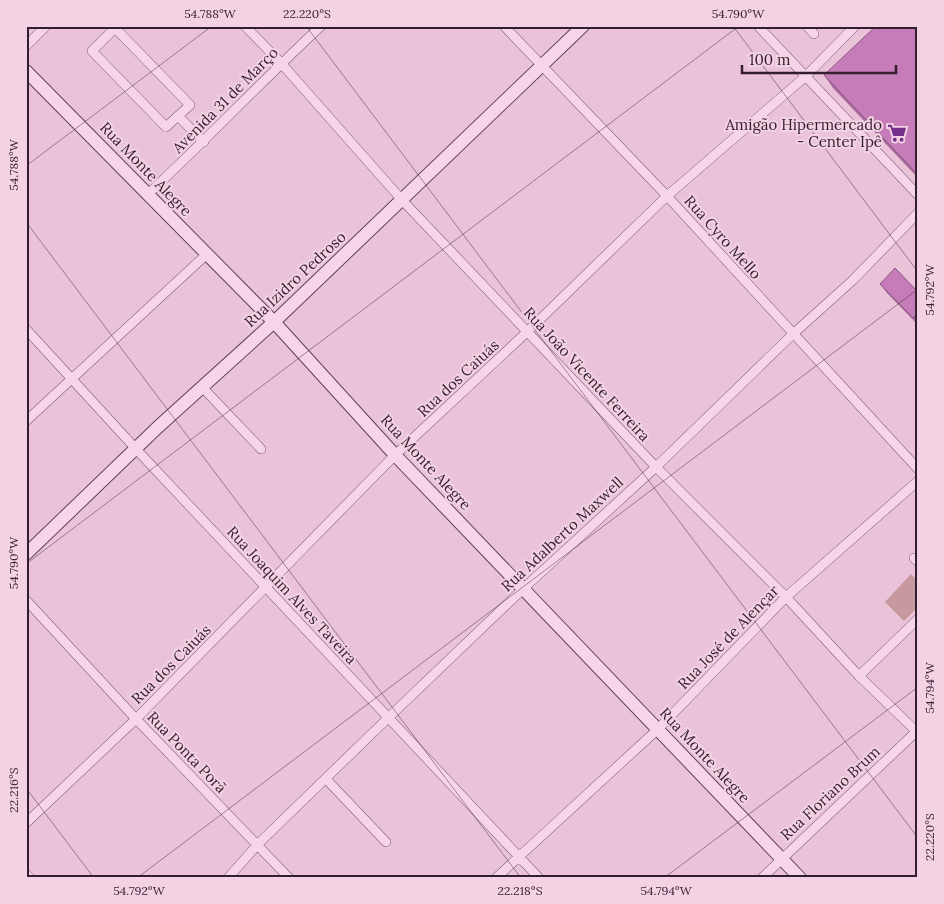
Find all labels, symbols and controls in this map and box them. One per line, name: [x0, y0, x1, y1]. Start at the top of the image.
text: 54.788°W: [184, 6, 237, 21]
text: 22.220°S: [283, 6, 331, 21]
text: 54.790°W: [712, 6, 765, 21]
scale bar: [742, 42, 895, 74]
street label: Avenida 31 de Março: [167, 43, 282, 158]
text: 100 m: [749, 50, 790, 69]
place label: Amigão Hipermercado - Center Ipê: [724, 115, 882, 151]
street label: Rua Monte Alegre: [96, 118, 196, 220]
supermarket icon: Amigão Hipermercado - Center Ipê: [886, 122, 908, 144]
text: 54.788°W: [6, 138, 21, 191]
street label: Rua Cyro Mello: [680, 191, 766, 283]
street label: Rua Izidro Pedroso: [240, 227, 350, 331]
text: 54.792°W: [922, 263, 937, 316]
street label: Rua João Vicente Ferreira: [520, 303, 654, 445]
street label: Rua dos Caiuás: [413, 335, 503, 421]
street label: Rua Monte Alegre: [377, 410, 475, 514]
street label: Rua Adalberto Maxwell: [497, 473, 627, 595]
street label: Rua Joaquim Alves Taveira: [223, 522, 361, 668]
text: 54.790°W: [6, 536, 21, 589]
street label: Rua José de Alençar: [673, 581, 783, 693]
street label: Rua dos Caiuás: [127, 620, 215, 708]
text: 54.794°W: [922, 661, 937, 714]
street label: Rua Monte Alegre: [656, 703, 754, 807]
street label: Rua Ponta Porã: [143, 707, 231, 797]
street label: Rua Floriano Brum: [776, 742, 884, 844]
text: 22.216°S: [6, 767, 21, 813]
text: 22.220°S: [922, 813, 937, 861]
text: 54.792°W: [113, 883, 166, 898]
text: 22.218°S: [497, 883, 543, 898]
text: 54.794°W: [640, 883, 693, 898]

